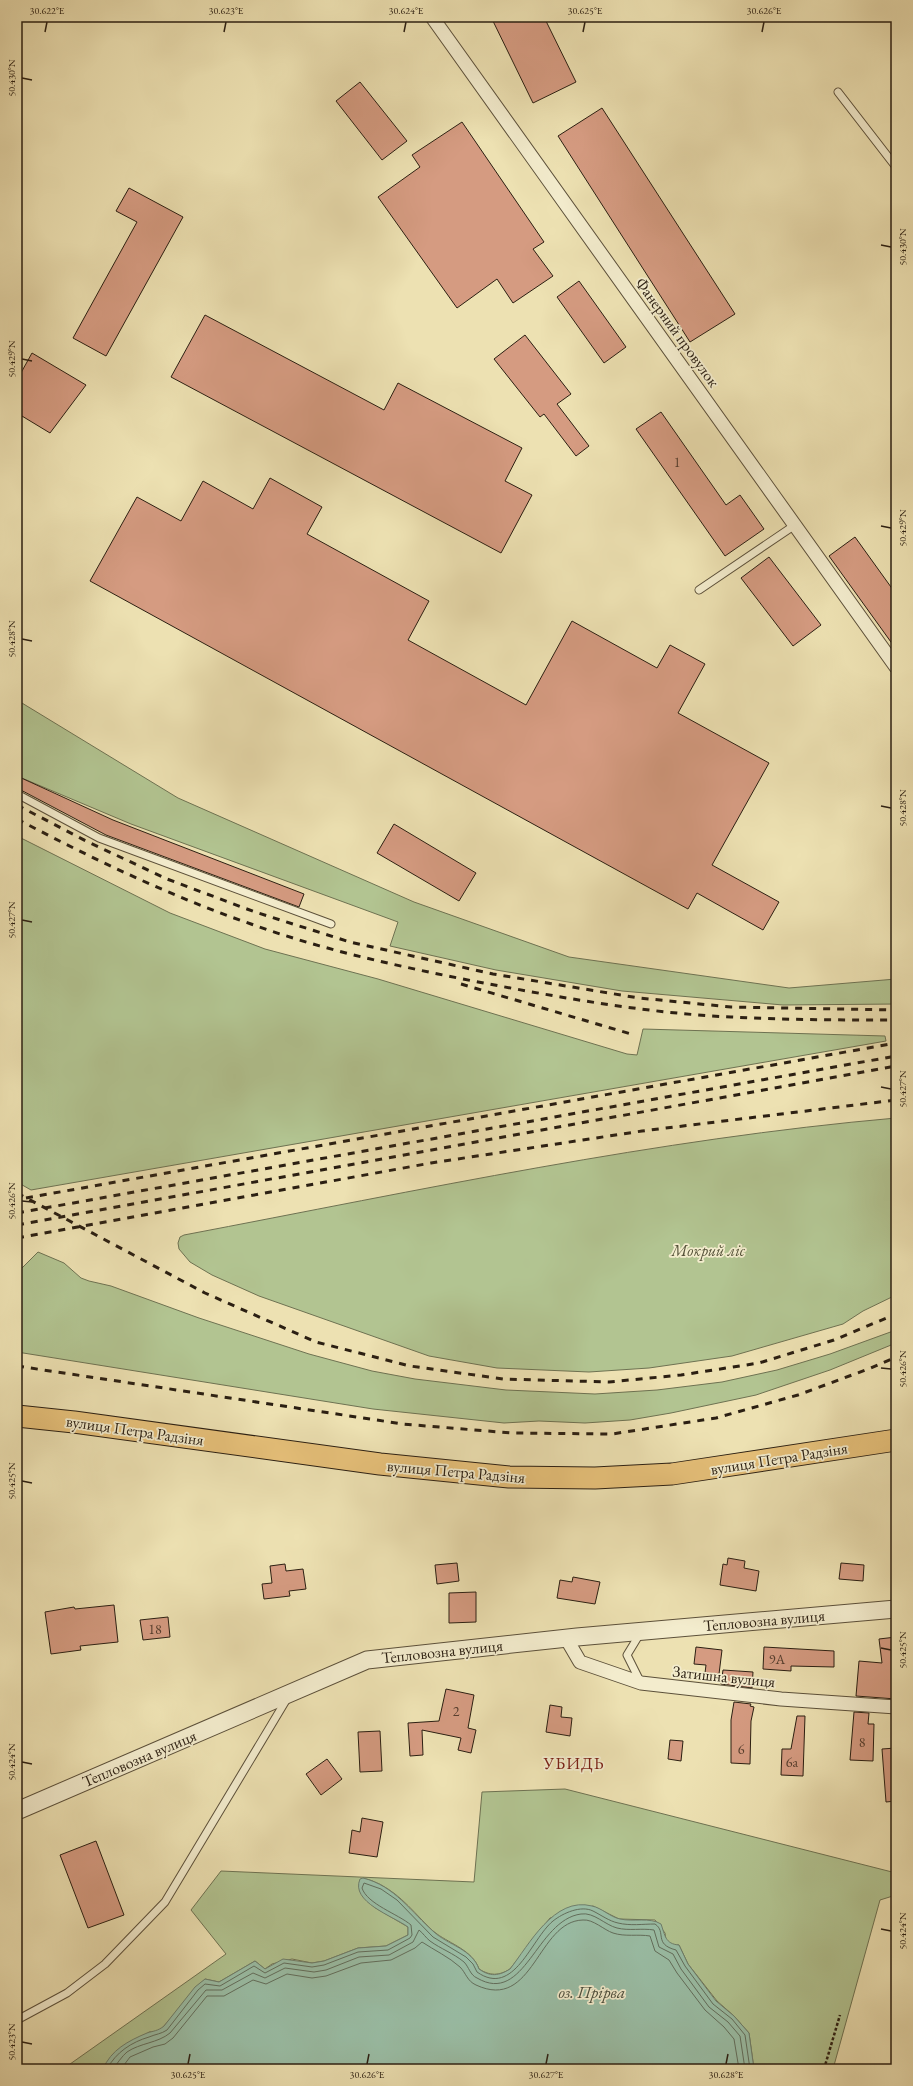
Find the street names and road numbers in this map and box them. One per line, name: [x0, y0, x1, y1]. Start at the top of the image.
street label: Фанерний провулок: [631, 273, 725, 392]
street label: вулиця Петра Радзіня: [65, 1410, 205, 1451]
street label: вулиця Петра Радзіня: [709, 1437, 849, 1480]
street label: вулиця Петра Радзіня: [386, 1455, 526, 1488]
street label: Тепловозна вулиця: [702, 1605, 826, 1636]
street label: Тепловозна вулиця: [380, 1635, 504, 1668]
street label: Затишна вулиця: [672, 1661, 776, 1692]
street label: Тепловозна вулиця: [79, 1725, 200, 1792]

